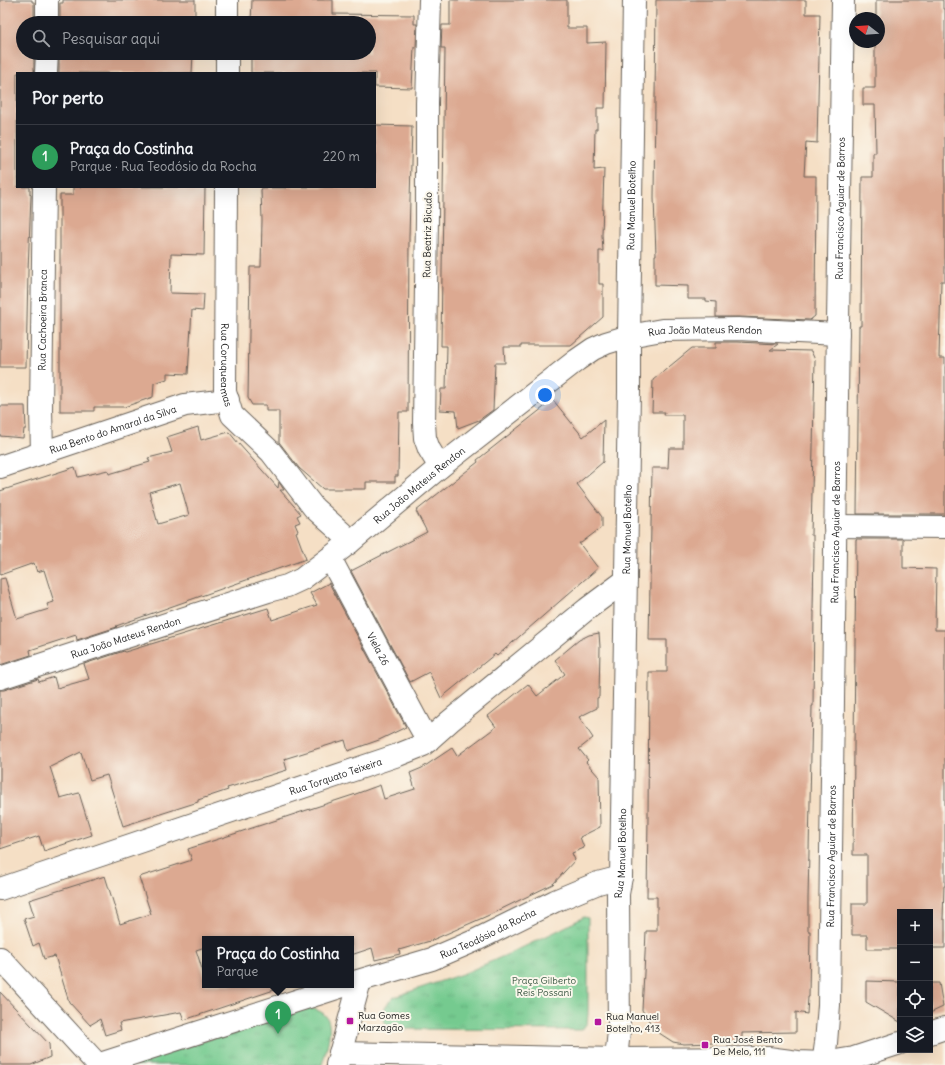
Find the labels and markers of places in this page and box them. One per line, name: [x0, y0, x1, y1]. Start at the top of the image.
pin: 1: [265, 1001, 291, 1034]
place label: Rua Gomes Marzagão: [358, 1009, 410, 1034]
place label: Rua Manuel Botelho, 413: [606, 1010, 661, 1035]
marker: Rua Gomes Marzagão: [345, 1016, 355, 1026]
marker: Rua Manuel Botelho, 413: [593, 1017, 603, 1027]
place label: Rua José Bento De Melo, 111: [713, 1033, 783, 1058]
marker: Rua José Bento De Melo, 111: [700, 1040, 710, 1050]

